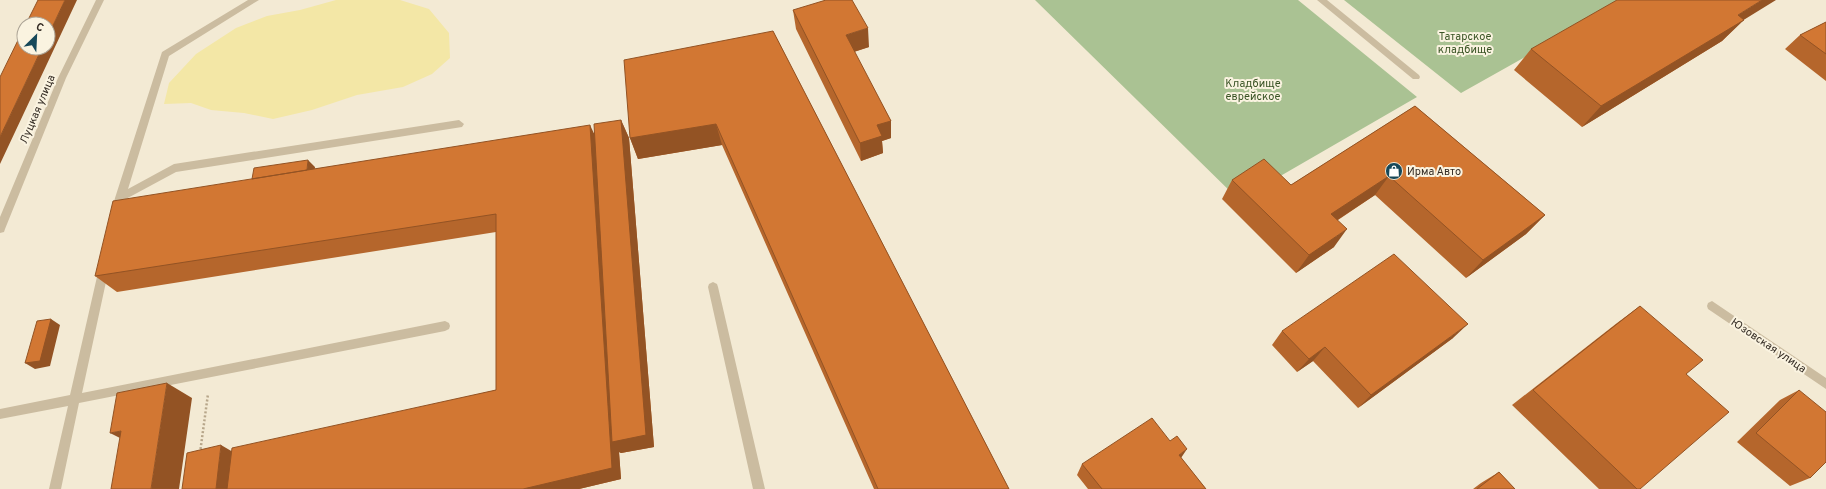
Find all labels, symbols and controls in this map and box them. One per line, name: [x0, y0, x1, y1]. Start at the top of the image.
north arrow: [16, 16, 56, 56]
text: С: [34, 20, 46, 36]
park label: Татарское кладбище: [1438, 30, 1492, 57]
street label: Луцкая улица: [17, 72, 59, 146]
park label: Кладбище еврейское: [1225, 77, 1281, 104]
shop icon: Ирма Авто: [1384, 161, 1404, 181]
place label: Ирма Авто: [1407, 165, 1461, 179]
street label: Юзовская улица: [1728, 315, 1809, 376]

